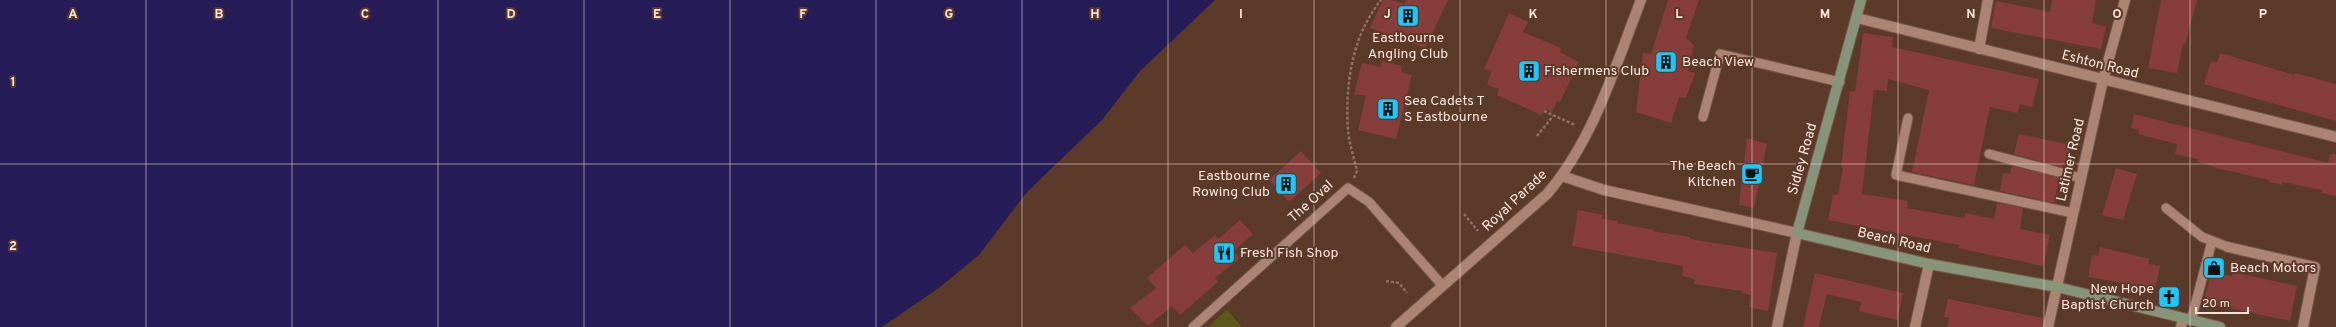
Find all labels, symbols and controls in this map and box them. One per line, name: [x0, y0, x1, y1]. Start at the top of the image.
building icon: Eastbourne Angling Club: [1395, 3, 1421, 29]
text: A: [68, 7, 78, 23]
text: B: [215, 7, 224, 23]
text: C: [361, 7, 369, 23]
text: D: [506, 7, 516, 23]
text: E: [653, 7, 661, 23]
text: F: [799, 7, 807, 23]
text: G: [945, 7, 954, 23]
text: H: [1090, 7, 1100, 23]
text: I: [1239, 7, 1243, 23]
text: J: [1383, 7, 1391, 23]
text: K: [1528, 7, 1538, 23]
text: L: [1675, 7, 1683, 23]
text: M: [1820, 7, 1830, 23]
text: N: [1966, 7, 1976, 23]
text: O: [2112, 7, 2122, 23]
text: P: [2259, 7, 2268, 23]
place label: Eastbourne Angling Club: [1368, 30, 1448, 63]
street label: Eshton Road: [2060, 47, 2140, 83]
building icon: Beach View: [1653, 49, 1679, 75]
place label: Beach View: [1682, 54, 1754, 71]
building icon: Fishermens Club: [1516, 58, 1542, 84]
place label: Fishermens Club: [1544, 63, 1649, 80]
text: 1: [10, 75, 16, 91]
place label: Sea Cadets T S Eastbourne: [1404, 93, 1488, 126]
building icon: Sea Cadets T S Eastbourne: [1375, 96, 1401, 122]
street label: Latimer Road: [2053, 117, 2089, 203]
street label: Sidley Road: [1785, 121, 1821, 197]
place label: The Beach Kitchen: [1670, 158, 1736, 191]
cafe icon: The Beach Kitchen: [1739, 161, 1765, 187]
street label: Royal Parade: [1479, 167, 1551, 235]
place label: Eastbourne Rowing Club: [1192, 168, 1270, 201]
building icon: Eastbourne Rowing Club: [1273, 171, 1299, 197]
street label: The Oval: [1285, 177, 1337, 227]
street label: Beach Road: [1856, 224, 1932, 258]
text: 2: [9, 239, 17, 255]
restaurant icon: Fresh Fish Shop: [1211, 240, 1237, 266]
place label: Fresh Fish Shop: [1240, 245, 1338, 262]
shop icon: Beach Motors: [2201, 255, 2227, 281]
place label: Beach Motors: [2230, 260, 2316, 277]
place label: New Hope Baptist Church: [2061, 281, 2154, 314]
church icon: New Hope Baptist Church: [2156, 284, 2182, 310]
scale bar: [2196, 289, 2248, 315]
text: 20 m: [2202, 296, 2230, 312]

